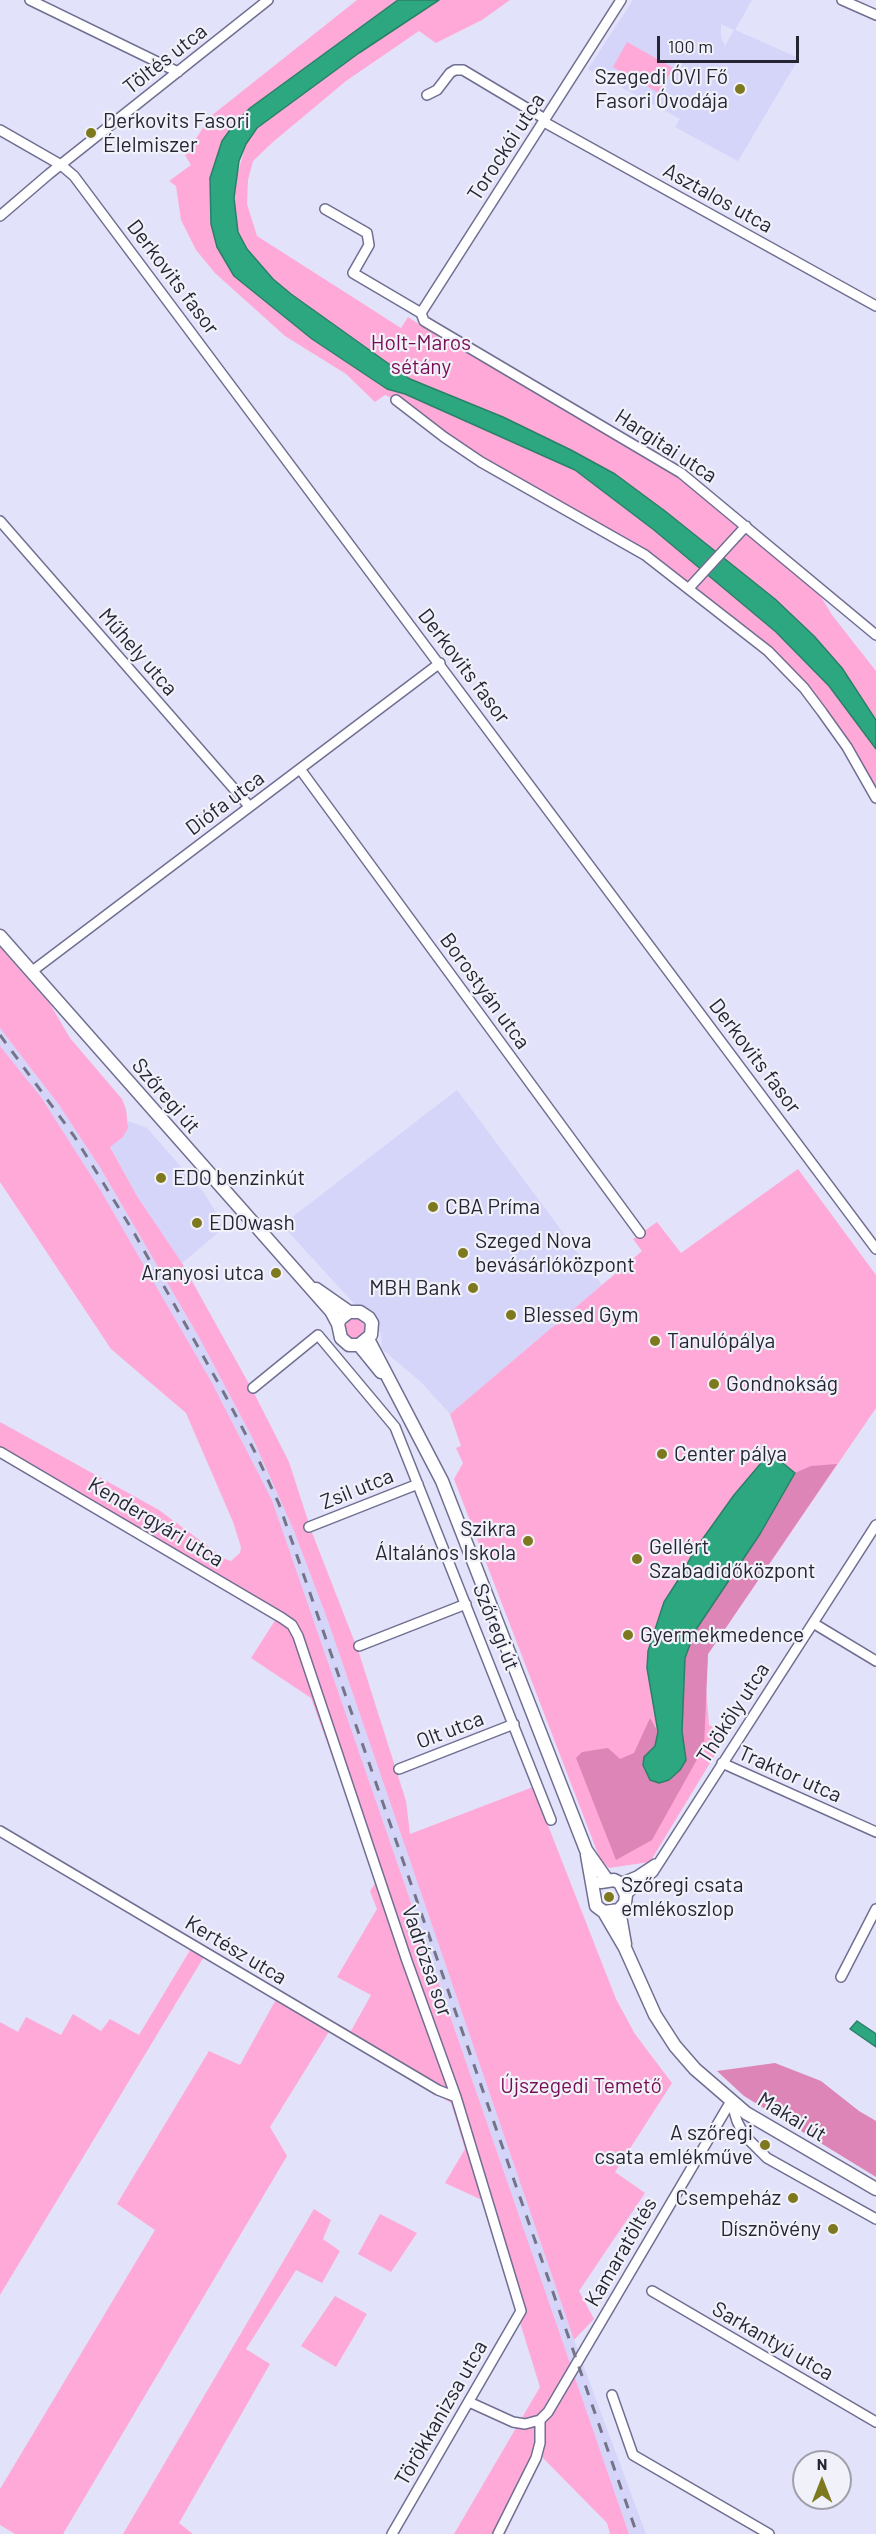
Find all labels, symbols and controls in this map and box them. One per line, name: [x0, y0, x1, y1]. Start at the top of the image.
street label: Töltés utca: [118, 18, 212, 100]
scale bar: [660, 24, 802, 62]
text: 100 m: [668, 35, 713, 57]
place label: Szegedi ÓVI Fő Fasori Óvodája: [594, 64, 728, 114]
marker: Szegedi ÓVI Fő Fasori Óvodája: [733, 82, 747, 96]
street label: Torockói utca: [462, 89, 550, 205]
place label: Derkovits Fasori Élelmiszer: [103, 108, 250, 158]
marker: Derkovits Fasori Élelmiszer: [84, 126, 98, 140]
street label: Asztalos utca: [659, 158, 777, 238]
street label: Derkovits fasor: [122, 215, 224, 339]
park label: Holt-Maros sétány: [371, 330, 471, 380]
street label: Hargitai utca: [610, 404, 722, 488]
street label: Műhely utca: [93, 603, 183, 701]
street label: Derkovits fasor: [413, 604, 515, 728]
street label: Diófa utca: [181, 765, 269, 841]
street label: Borostyán utca: [434, 928, 536, 1054]
street label: Derkovits fasor: [704, 994, 806, 1118]
street label: Szőregi út: [127, 1053, 205, 1139]
place label: EDO benzinkút: [173, 1165, 305, 1191]
marker: EDO benzinkút: [154, 1171, 168, 1185]
place label: CBA Príma: [445, 1194, 540, 1220]
marker: CBA Príma: [426, 1200, 440, 1214]
place label: EDOwash: [209, 1210, 295, 1236]
marker: EDOwash: [190, 1216, 204, 1230]
place label: Szeged Nova bevásárlóközpont: [475, 1228, 635, 1278]
marker: Szeged Nova bevásárlóközpont: [456, 1246, 470, 1260]
place label: Aranyosi utca: [141, 1260, 264, 1286]
marker: Aranyosi utca: [269, 1266, 283, 1280]
place label: MBH Bank: [369, 1275, 461, 1301]
marker: MBH Bank: [466, 1281, 480, 1295]
place label: Blessed Gym: [523, 1302, 639, 1328]
marker: Blessed Gym: [504, 1308, 518, 1322]
place label: Tanulópálya: [667, 1328, 775, 1354]
marker: Tanulópálya: [648, 1334, 662, 1348]
place label: Gondnokság: [726, 1371, 838, 1397]
marker: Gondnokság: [707, 1377, 721, 1391]
place label: Center pálya: [674, 1441, 787, 1467]
marker: Center pálya: [655, 1447, 669, 1461]
street label: Zsil utca: [317, 1463, 397, 1515]
street label: Kendergyári utca: [84, 1472, 228, 1572]
place label: Szikra Általános Iskola: [375, 1516, 516, 1566]
marker: Szikra Általános Iskola: [521, 1534, 535, 1548]
place label: Gellért Szabadidőközpont: [649, 1534, 816, 1584]
marker: Gellért Szabadidőközpont: [630, 1552, 644, 1566]
street label: Szőregi út: [467, 1580, 525, 1674]
place label: Gyermekmedence: [640, 1622, 804, 1648]
marker: Gyermekmedence: [621, 1628, 635, 1642]
street label: Thököly utca: [691, 1658, 775, 1768]
street label: Olt utca: [413, 1706, 487, 1754]
street label: Traktor utca: [734, 1740, 846, 1808]
place label: Szőregi csata emlékoszlop: [621, 1872, 743, 1922]
marker: Szőregi csata emlékoszlop: [602, 1890, 616, 1904]
street label: Vadrózsa sor: [396, 1902, 458, 2020]
street label: Kertész utca: [181, 1910, 291, 1990]
park label: Újszegedi Temető: [500, 2073, 662, 2099]
street label: Makai út: [753, 2087, 831, 2147]
place label: A szőregi csata emlékműve: [594, 2120, 753, 2170]
marker: A szőregi csata emlékműve: [758, 2138, 772, 2152]
place label: Csempeház: [676, 2185, 781, 2211]
marker: Csempeház: [786, 2191, 800, 2205]
street label: Kamaratöltés: [580, 2193, 662, 2311]
place label: Dísznövény: [720, 2216, 821, 2242]
marker: Dísznövény: [826, 2222, 840, 2236]
street label: Sarkantyú utca: [708, 2296, 838, 2386]
street label: Törökkanizsa utca: [389, 2336, 493, 2490]
north arrow: [792, 2450, 852, 2510]
text: N: [817, 2454, 827, 2473]

